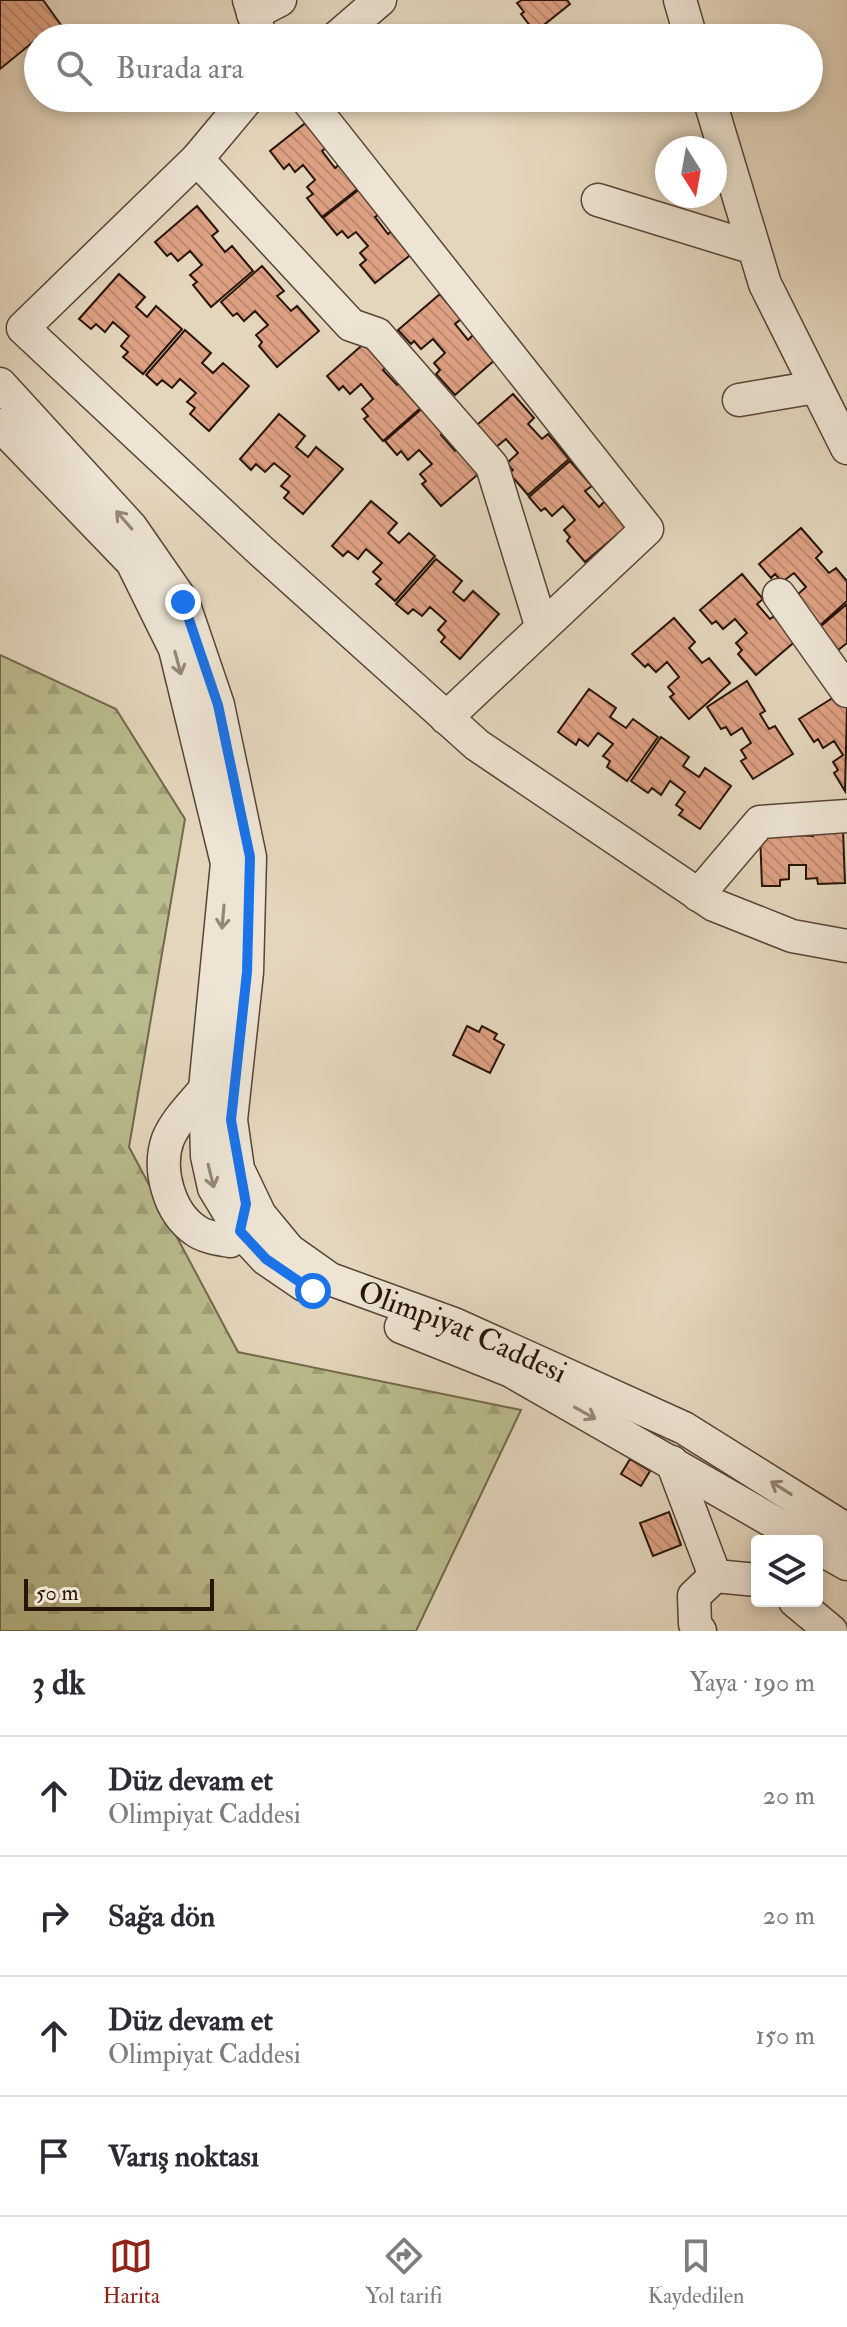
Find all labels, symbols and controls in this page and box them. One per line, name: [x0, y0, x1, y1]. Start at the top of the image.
search box: [24, 24, 823, 112]
icon: search: [52, 46, 96, 90]
text: Burada ara: [116, 50, 244, 87]
north arrow: [655, 136, 727, 208]
one-way arrow: [115, 511, 133, 531]
route end: [165, 584, 201, 620]
one-way arrow: [172, 650, 187, 676]
one-way arrow: [215, 903, 230, 930]
one-way arrow: [205, 1162, 220, 1188]
street label: Olimpiyat Caddesi: [353, 1272, 573, 1391]
route start: [295, 1273, 331, 1309]
one-way arrow: [572, 1405, 596, 1421]
one-way arrow: [770, 1480, 793, 1496]
map controls: [751, 1535, 823, 1607]
button: layers: [751, 1535, 823, 1607]
scale bar: [24, 1575, 214, 1611]
text: 50 m: [36, 1579, 78, 1607]
text: 3 dk: [32, 1662, 85, 1705]
text: Yaya · 190 m: [689, 1667, 815, 1699]
text: Düz devam et: [108, 1762, 273, 1799]
icon: ahead: [32, 1774, 76, 1818]
text: 20 m: [763, 1780, 815, 1812]
text: Olimpiyat Caddesi: [108, 1799, 301, 1831]
icon: right: [32, 1894, 76, 1938]
text: Sağa dön: [108, 1898, 215, 1935]
text: 20 m: [763, 1900, 815, 1932]
text: Düz devam et: [108, 2002, 273, 2039]
icon: ahead: [32, 2014, 76, 2058]
text: 150 m: [756, 2020, 815, 2052]
text: Olimpiyat Caddesi: [108, 2039, 301, 2071]
icon: arrive: [32, 2134, 76, 2178]
text: Varış noktası: [108, 2138, 259, 2175]
tab: Harita: [103, 2234, 160, 2310]
tab: Yol tarifi: [365, 2234, 442, 2310]
tab: Kaydedilen: [648, 2234, 744, 2310]

